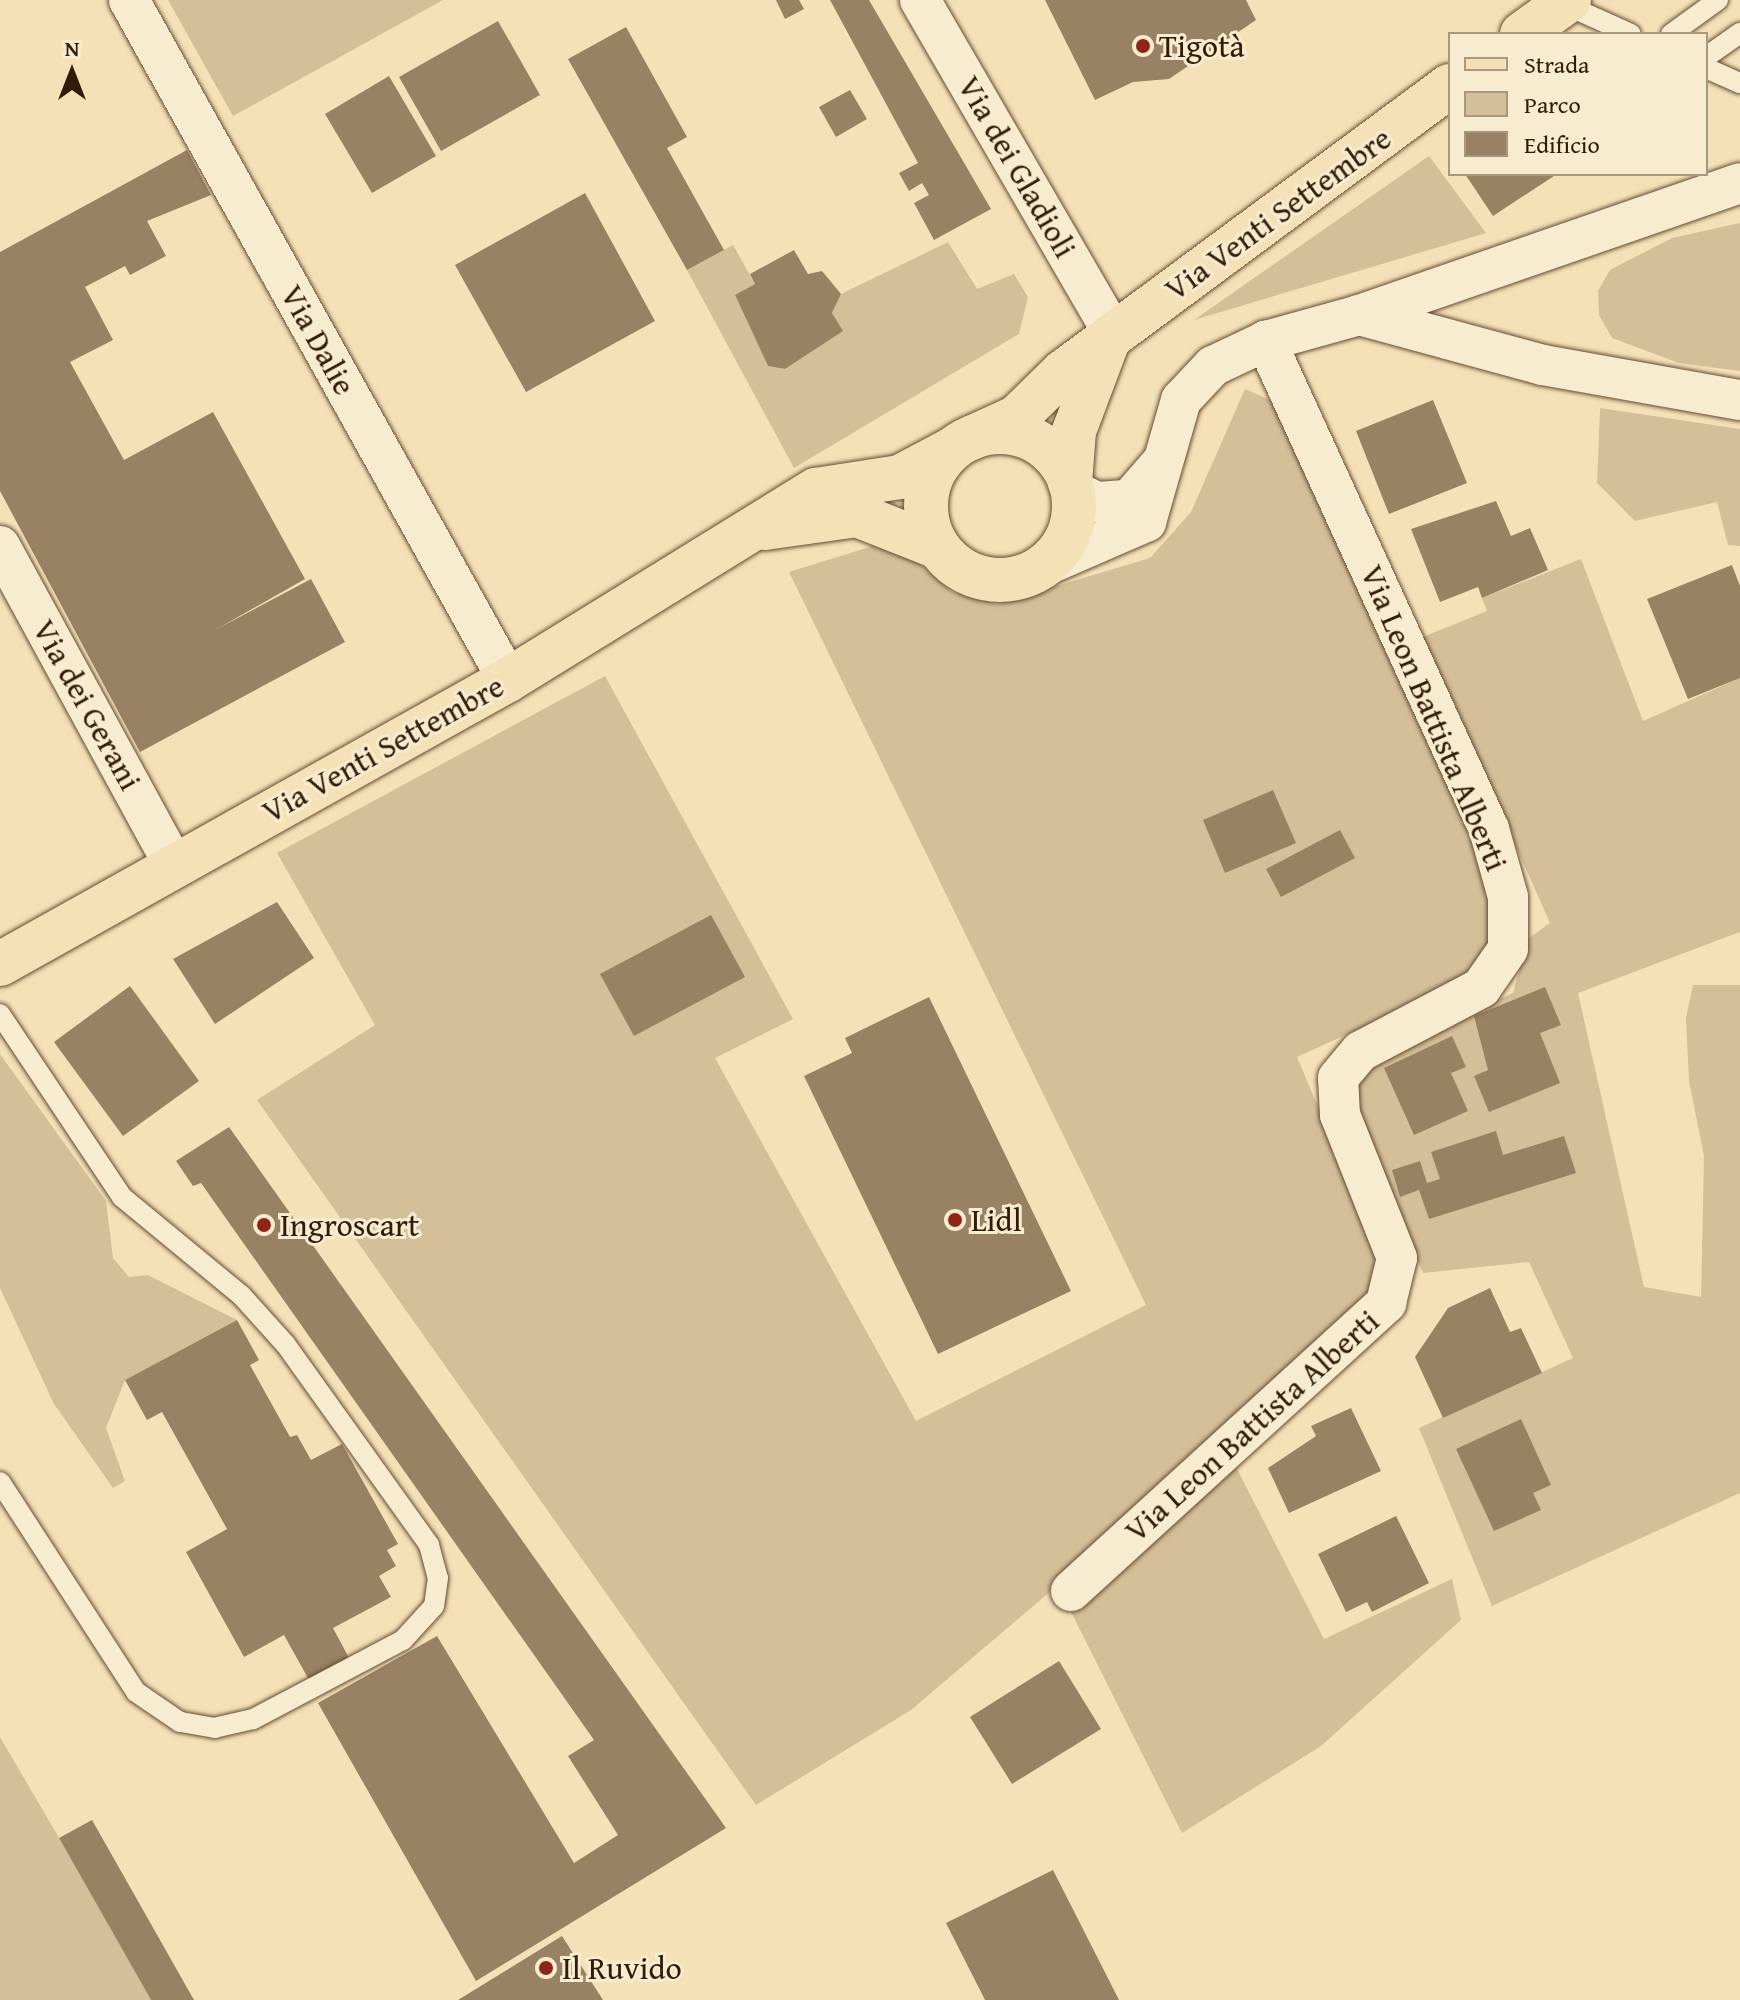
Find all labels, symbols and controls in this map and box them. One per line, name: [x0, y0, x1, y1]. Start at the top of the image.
place label: Tigotà: [1159, 27, 1245, 65]
north arrow: [32, 32, 112, 112]
text: N: [65, 32, 79, 64]
legend: [1448, 32, 1708, 176]
marker: Tigotà: [1134, 37, 1152, 55]
text: Strada: [1524, 47, 1589, 82]
street label: Via dei Gladioli: [949, 69, 1085, 265]
text: Parco: [1524, 87, 1581, 122]
street label: Via Venti Settembre: [1157, 119, 1399, 309]
text: Edificio: [1524, 127, 1600, 162]
street label: Via Dalie: [272, 278, 364, 402]
street label: Via Leon Battista Alberti: [1352, 559, 1516, 877]
street label: Via dei Gerani: [24, 613, 150, 797]
street label: Via Venti Settembre: [256, 667, 510, 831]
place label: Lidl: [971, 1201, 1022, 1239]
place label: Ingroscart: [280, 1206, 419, 1244]
marker: Lidl: [946, 1211, 964, 1229]
marker: Ingroscart: [255, 1216, 273, 1234]
street label: Via Leon Battista Alberti: [1117, 1302, 1387, 1550]
place label: Il Ruvido: [562, 1949, 682, 1987]
marker: Il Ruvido: [537, 1959, 555, 1977]

